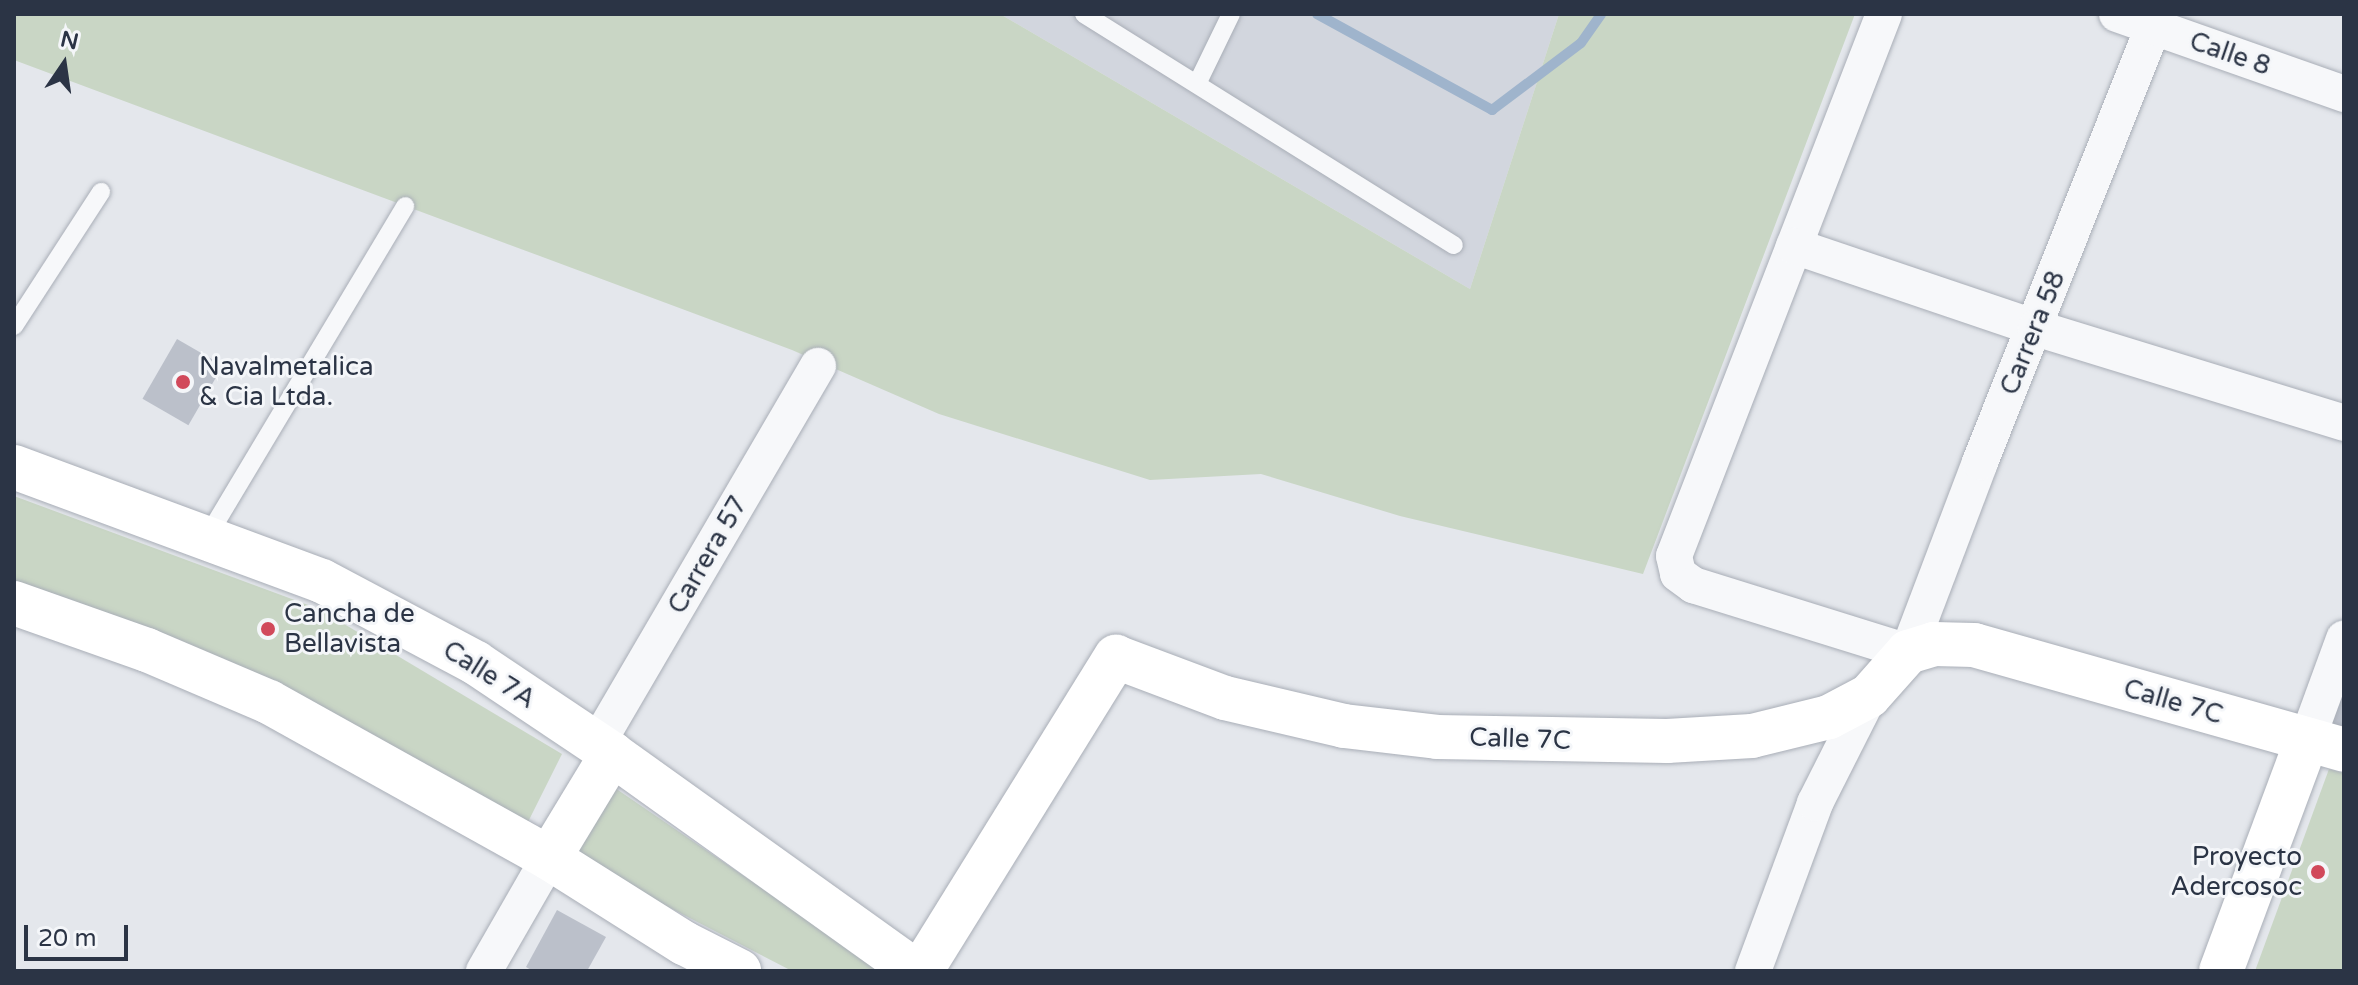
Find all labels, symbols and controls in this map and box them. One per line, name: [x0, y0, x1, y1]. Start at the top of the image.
north arrow: [24, 24, 104, 104]
text: N: [58, 26, 81, 55]
street label: Calle 8: [2185, 26, 2275, 82]
street label: Carrera 58: [1994, 266, 2072, 400]
place label: Navalmetalica & Cia Ltda.: [199, 351, 374, 412]
marker: Navalmetalica & Cia Ltda.: [174, 373, 192, 391]
street label: Carrera 57: [662, 491, 754, 619]
place label: Cancha de Bellavista: [284, 598, 415, 660]
marker: Cancha de Bellavista: [259, 620, 277, 638]
street label: Calle 7A: [437, 635, 541, 715]
street label: Calle 7C: [2120, 673, 2226, 731]
street label: Calle 7C: [1469, 722, 1571, 756]
place label: Proyecto Adercosoc: [2171, 841, 2302, 902]
marker: Proyecto Adercosoc: [2309, 863, 2327, 881]
scale bar: [28, 909, 132, 959]
text: 20 m: [38, 924, 96, 953]

